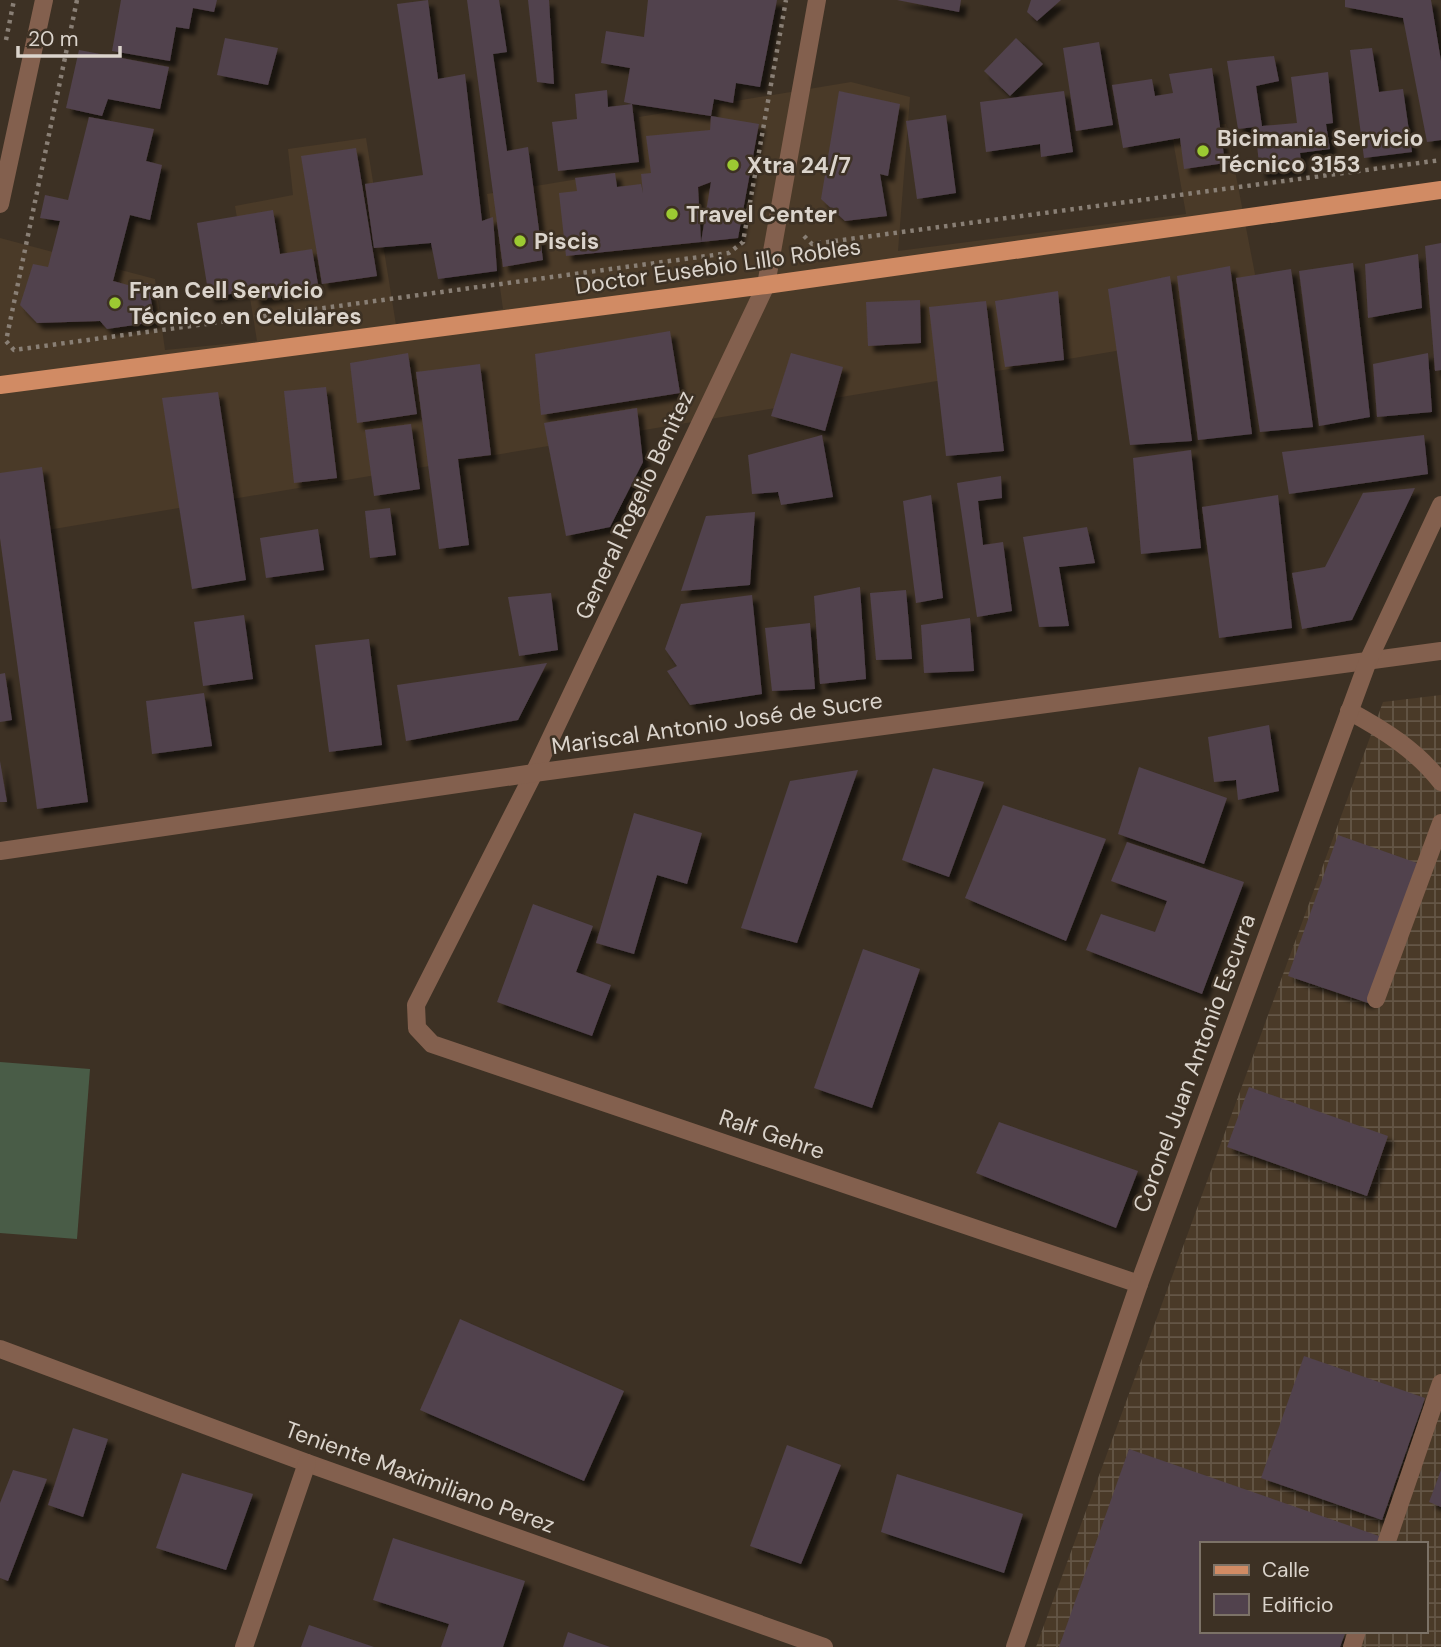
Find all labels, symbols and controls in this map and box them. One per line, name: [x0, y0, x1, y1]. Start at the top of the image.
scale bar: [18, 14, 119, 58]
text: 20 m: [28, 25, 79, 53]
place label: Bicimania Servicio Técnico 3153: [1217, 123, 1423, 179]
marker: Bicimania Servicio Técnico 3153: [1195, 143, 1211, 159]
place label: Xtra 24/7: [747, 150, 851, 180]
marker: Xtra 24/7: [725, 157, 741, 173]
place label: Travel Center: [686, 199, 837, 229]
marker: Travel Center: [664, 206, 680, 222]
place label: Piscis: [534, 226, 599, 256]
street label: Doctor Eusebio Lillo Robles: [573, 231, 863, 301]
marker: Piscis: [512, 233, 528, 249]
place label: Fran Cell Servicio Técnico en Celulares: [129, 275, 362, 331]
marker: Fran Cell Servicio Técnico en Celulares: [107, 295, 123, 311]
street label: General Rogelio Benitez: [568, 386, 700, 624]
street label: Mariscal Antonio José de Sucre: [550, 685, 884, 761]
street label: Coronel Juan Antonio Escurra: [1126, 910, 1262, 1216]
street label: Ralf Gehre: [715, 1102, 829, 1166]
street label: Teniente Maximiliano Perez: [281, 1414, 559, 1540]
legend: [1200, 1542, 1427, 1633]
text: Calle: [1262, 1556, 1310, 1584]
text: Edificio: [1262, 1591, 1333, 1619]

